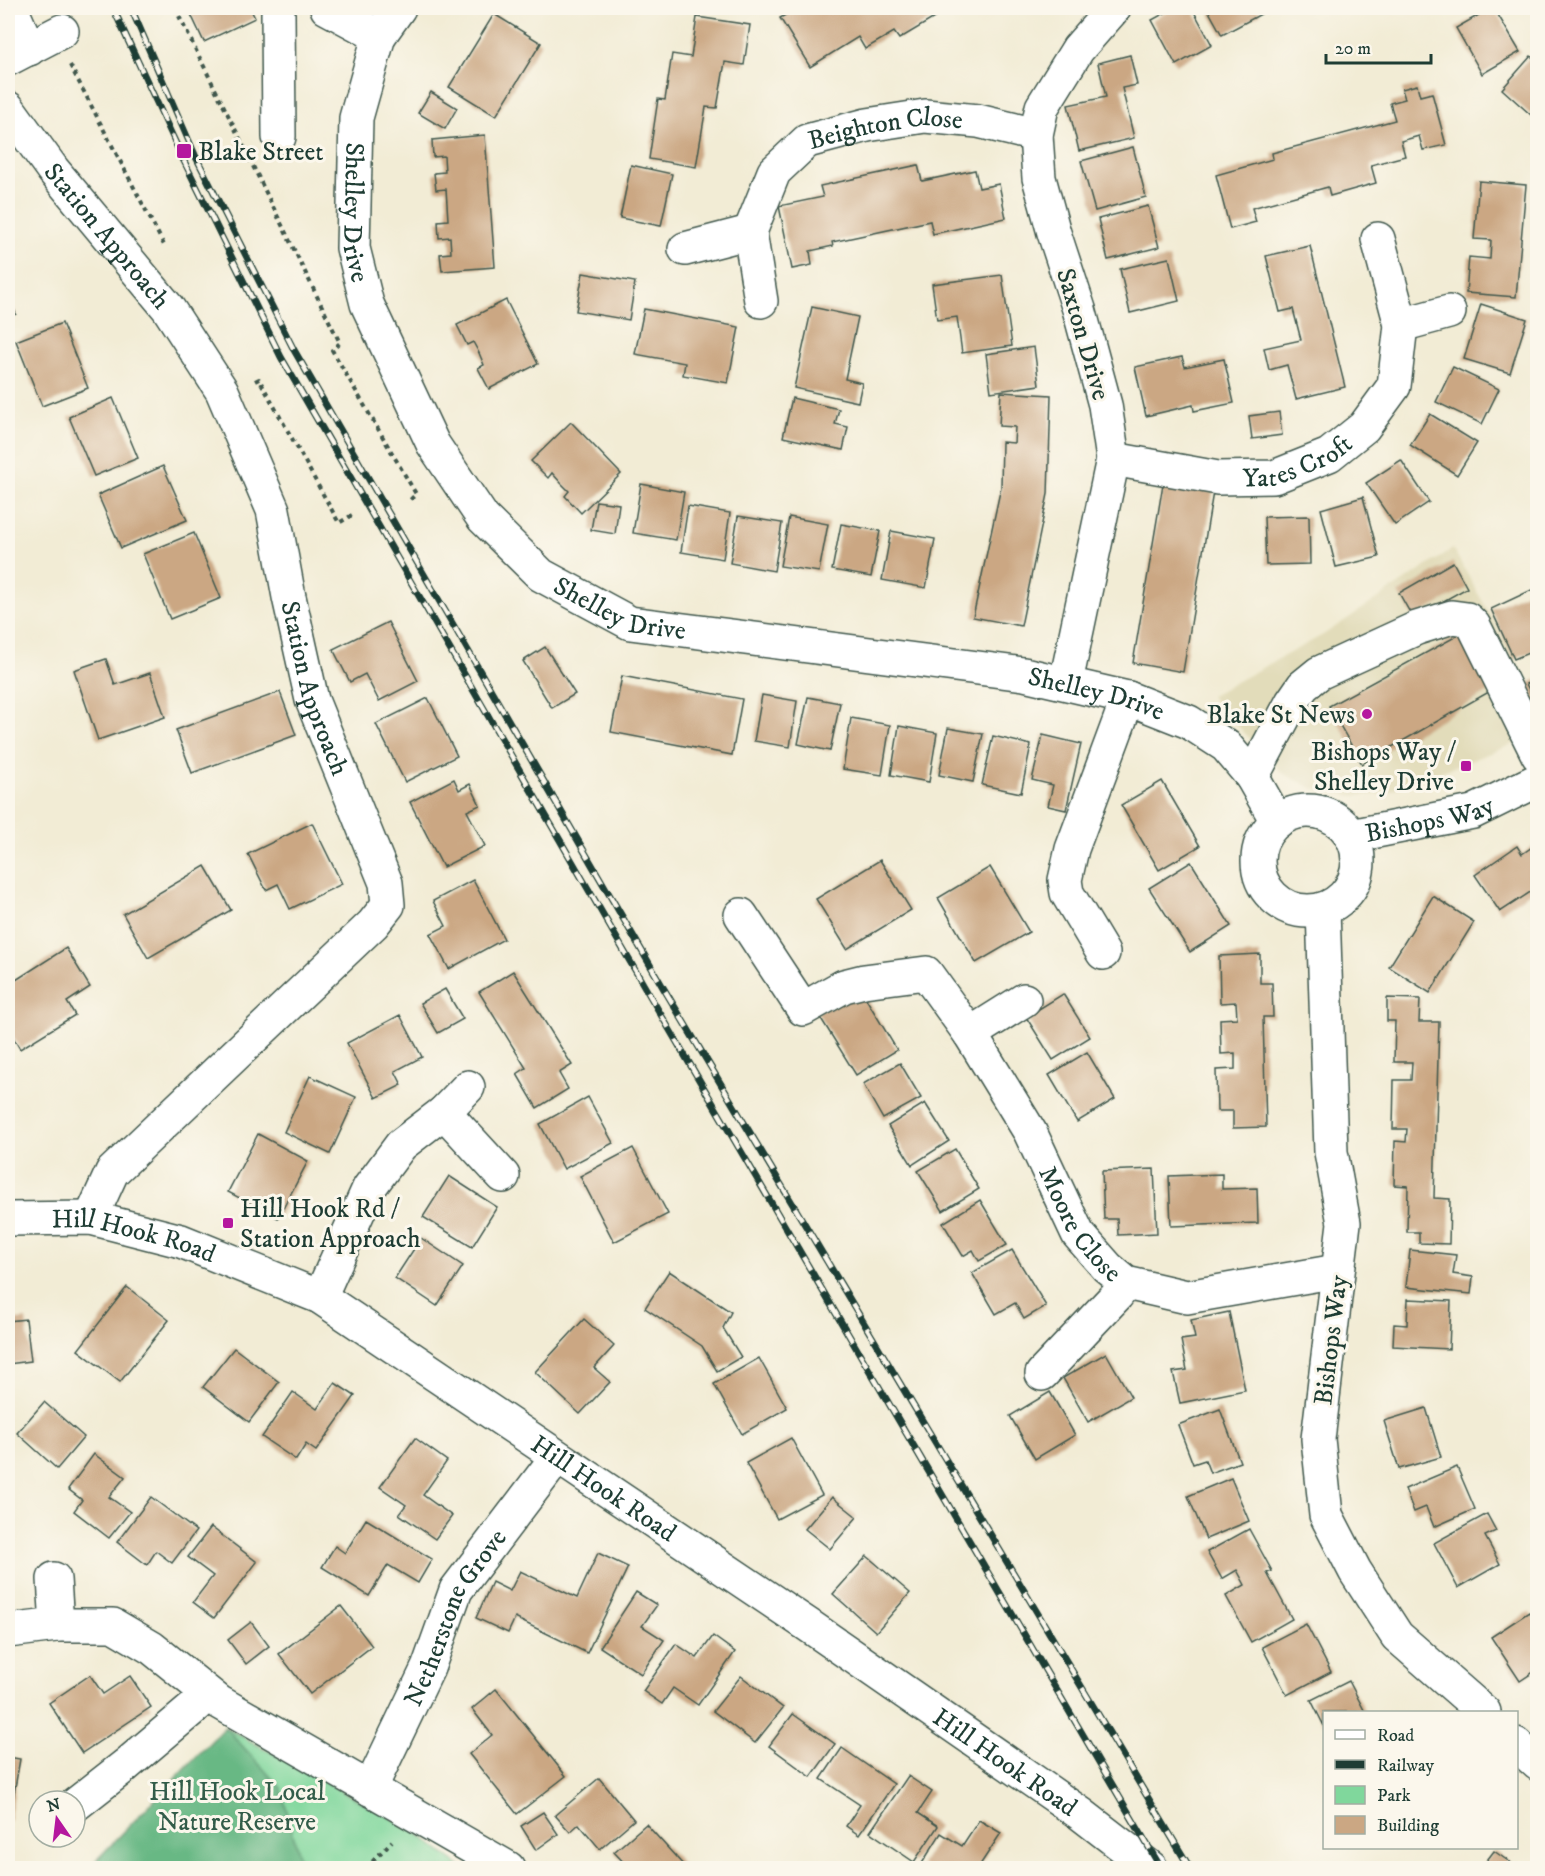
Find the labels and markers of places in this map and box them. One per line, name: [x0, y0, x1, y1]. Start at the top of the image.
place label: Blake Street: [198, 136, 324, 169]
marker: Blake Street: [175, 142, 193, 160]
place label: Blake St News: [1206, 699, 1355, 732]
marker: Blake St News: [1360, 707, 1374, 721]
place label: Bishops Way / Shelley Drive: [1311, 736, 1456, 799]
marker: Bishops Way / Shelley Drive: [1459, 759, 1473, 773]
place label: Hill Hook Rd / Station Approach: [240, 1193, 421, 1256]
marker: Hill Hook Rd / Station Approach: [221, 1216, 235, 1230]

